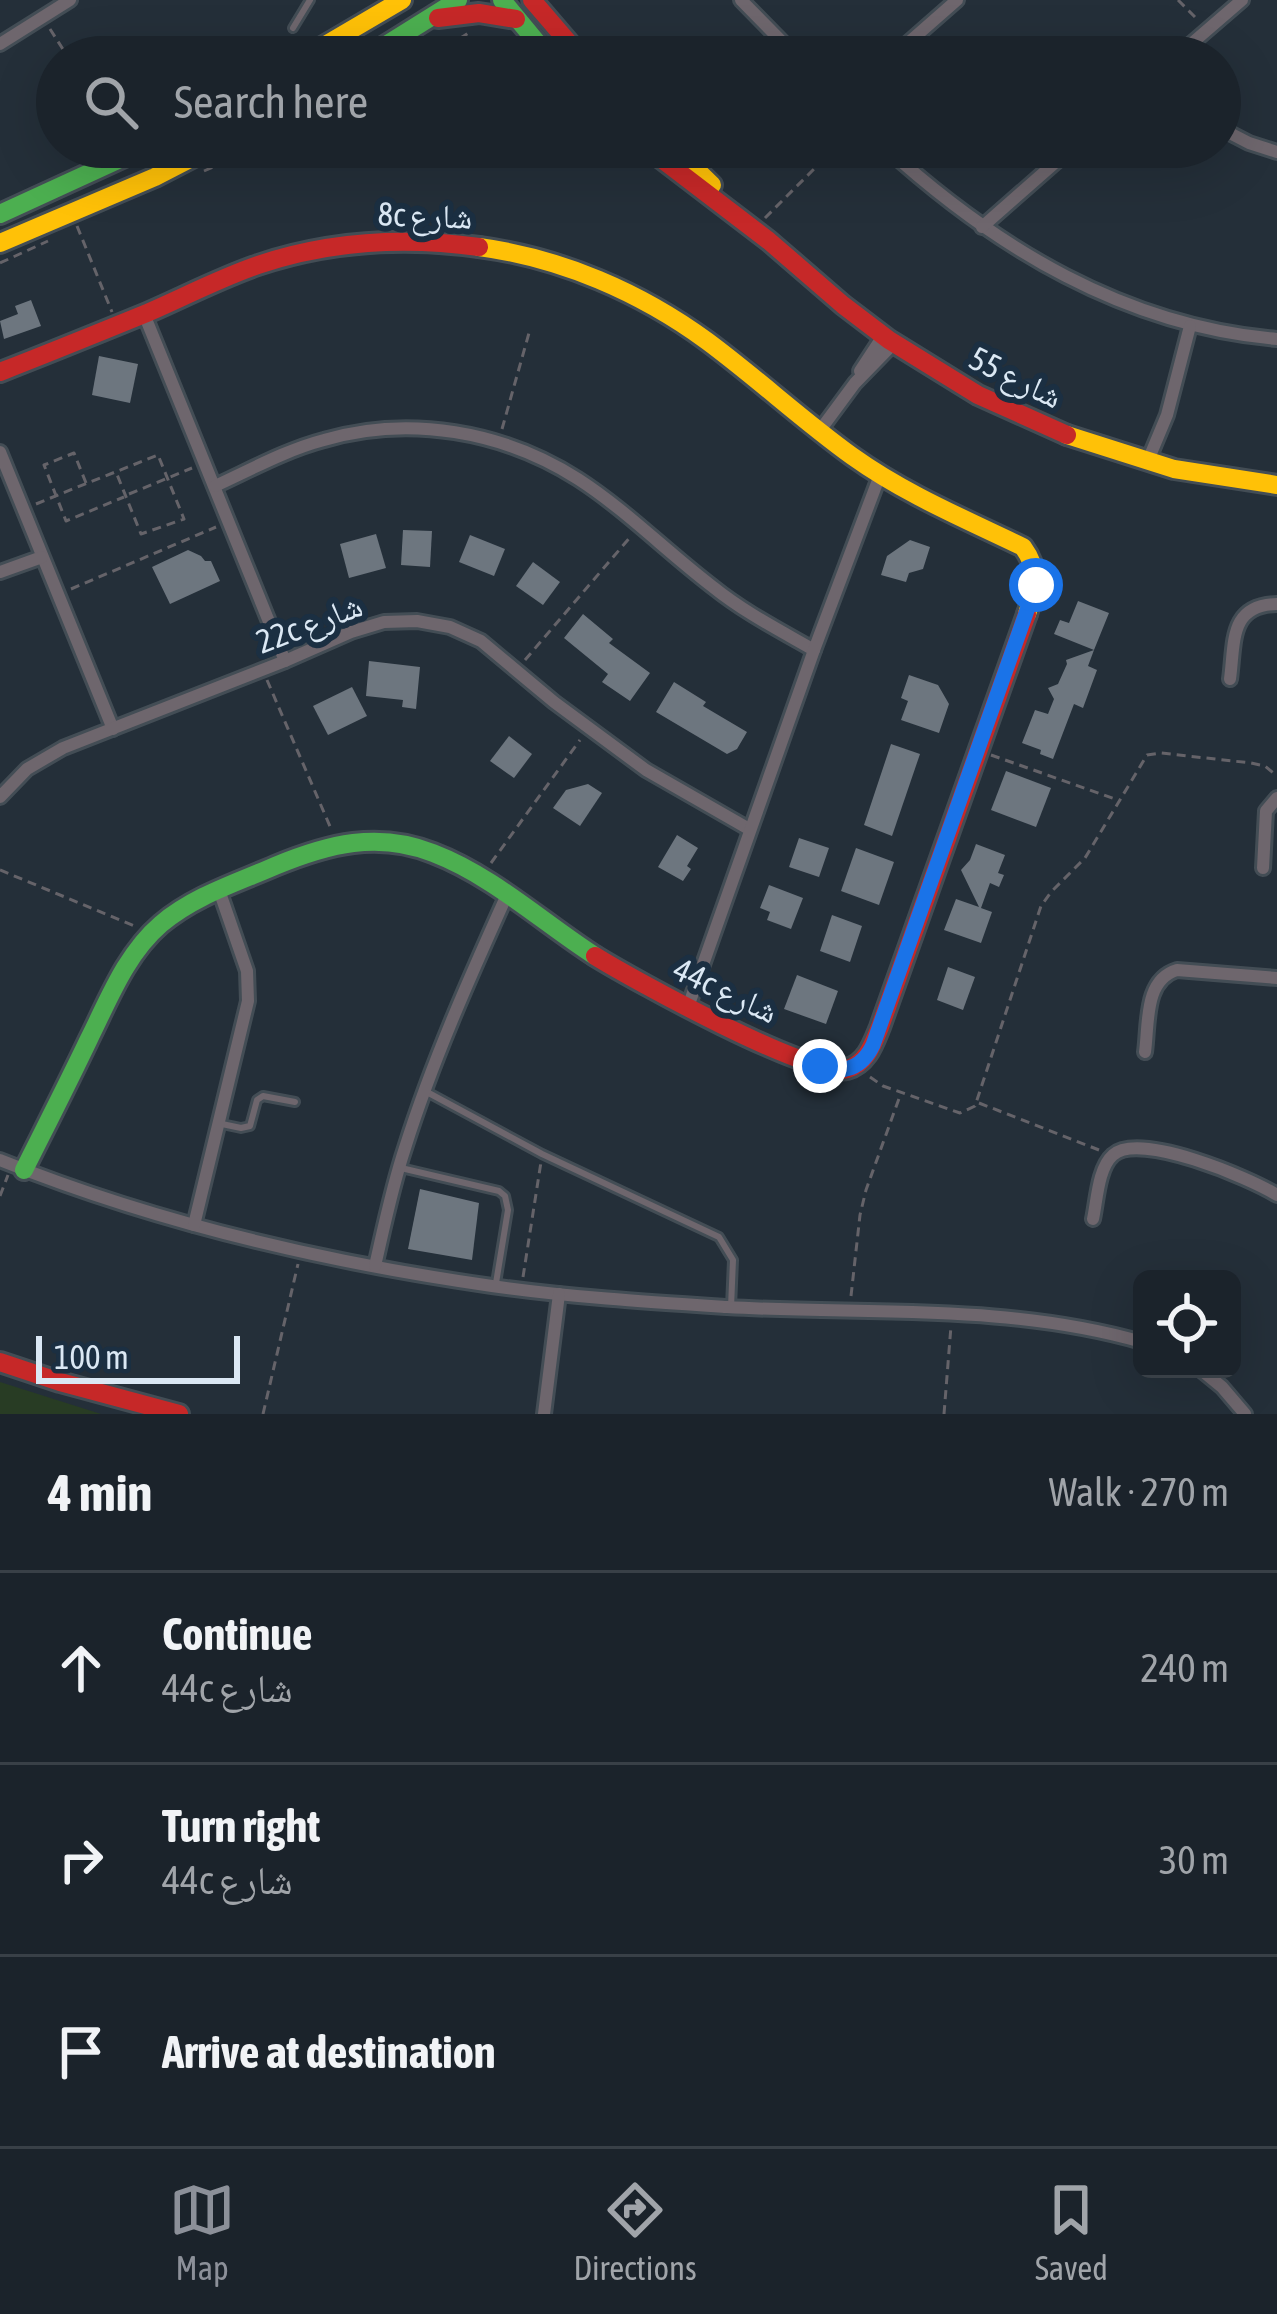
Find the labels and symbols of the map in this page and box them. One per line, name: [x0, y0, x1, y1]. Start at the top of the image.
street label: 8c شارع: [377, 194, 473, 238]
street label: شارع 55: [963, 338, 1069, 417]
route start: [1009, 558, 1063, 612]
street label: 22c شارع: [251, 585, 368, 662]
street label: 44c شارع: [667, 949, 784, 1032]
route end: [793, 1039, 847, 1093]
scale bar: [36, 1330, 240, 1383]

